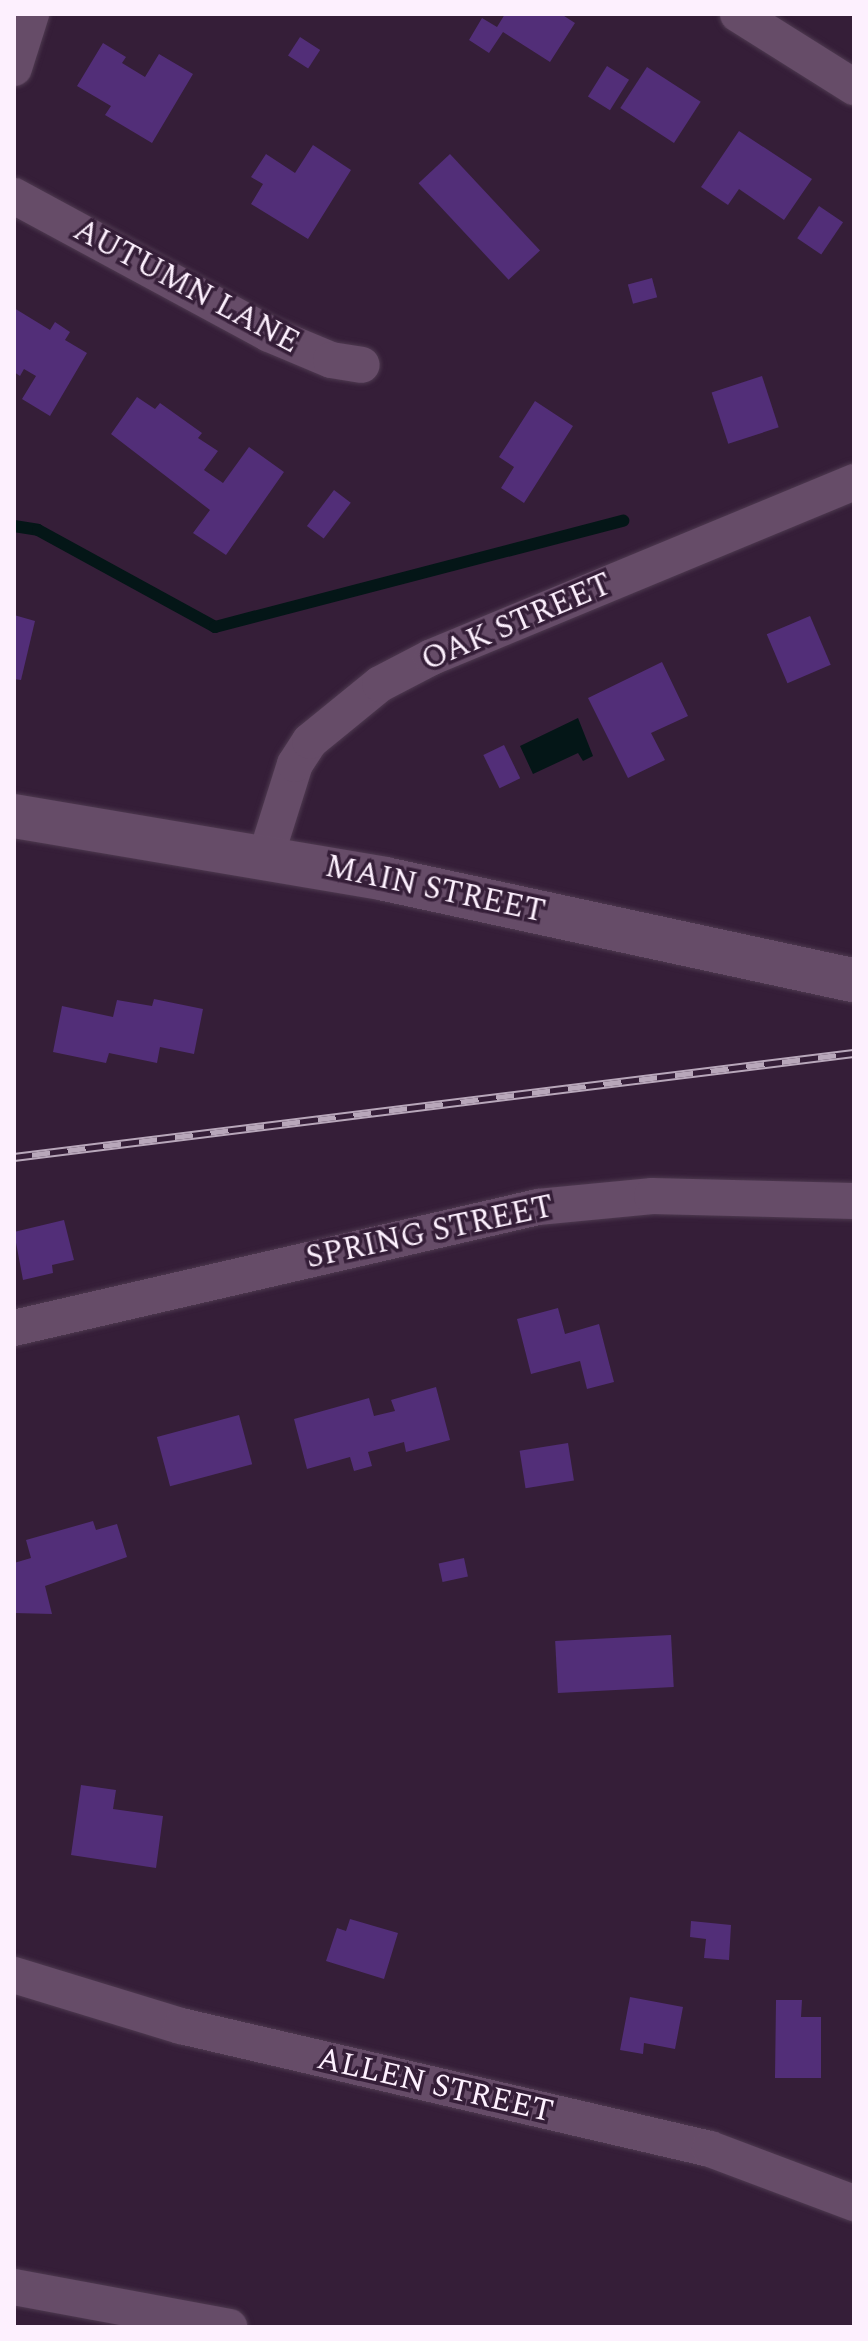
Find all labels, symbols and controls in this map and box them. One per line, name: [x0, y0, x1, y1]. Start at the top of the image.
street label: AUTUMN LANE: [67, 211, 305, 363]
street label: OAK STREET: [416, 566, 618, 680]
street label: MAIN STREET: [322, 848, 548, 932]
street label: SPRING STREET: [303, 1188, 557, 1278]
street label: ALLEN STREET: [313, 2040, 557, 2132]

